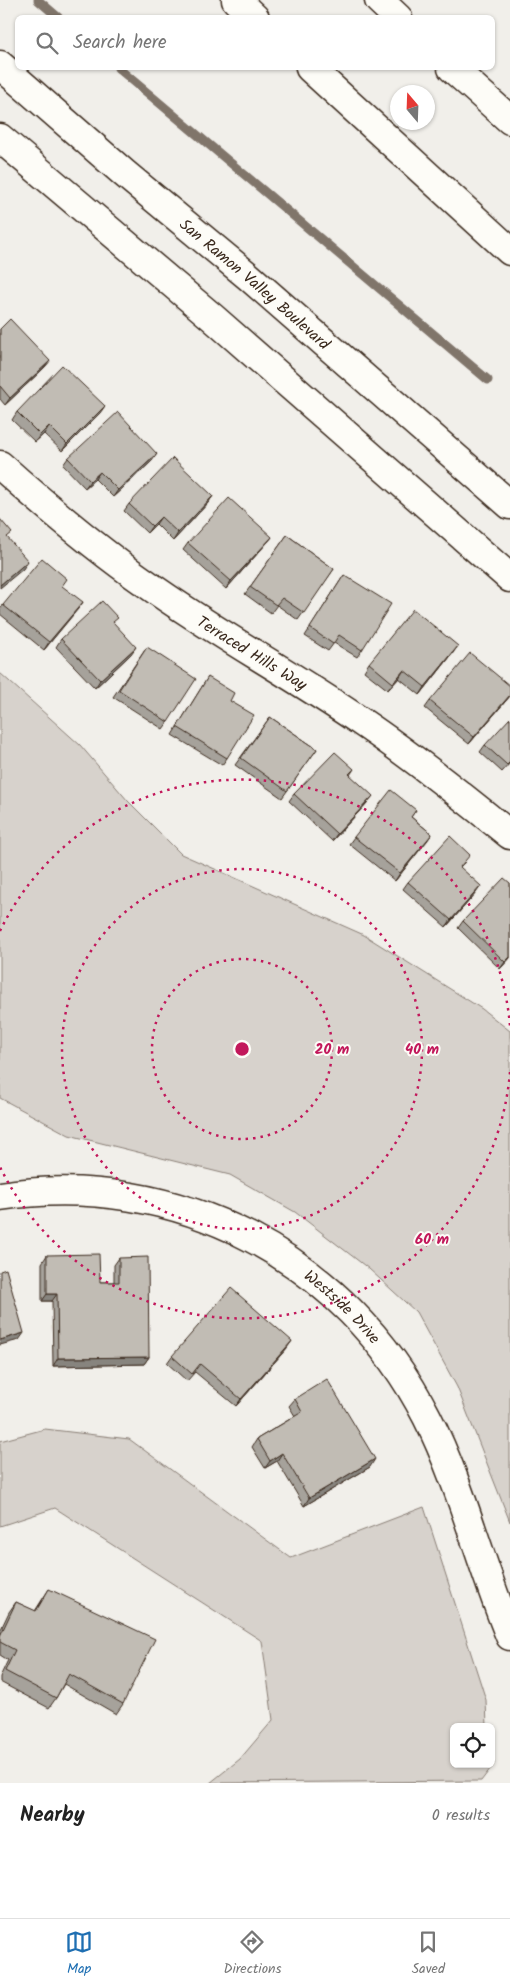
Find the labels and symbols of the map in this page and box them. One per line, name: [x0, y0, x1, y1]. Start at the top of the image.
north arrow: [390, 85, 435, 130]
street label: San Ramon Valley Boulevard: [173, 213, 336, 357]
street label: Terraced Hills Way: [191, 610, 312, 698]
text: 20 m: [315, 1038, 349, 1062]
text: 40 m: [405, 1038, 439, 1062]
centre of rings: [233, 1040, 251, 1058]
text: 60 m: [415, 1228, 449, 1252]
street label: Westside Drive: [298, 1264, 386, 1350]

